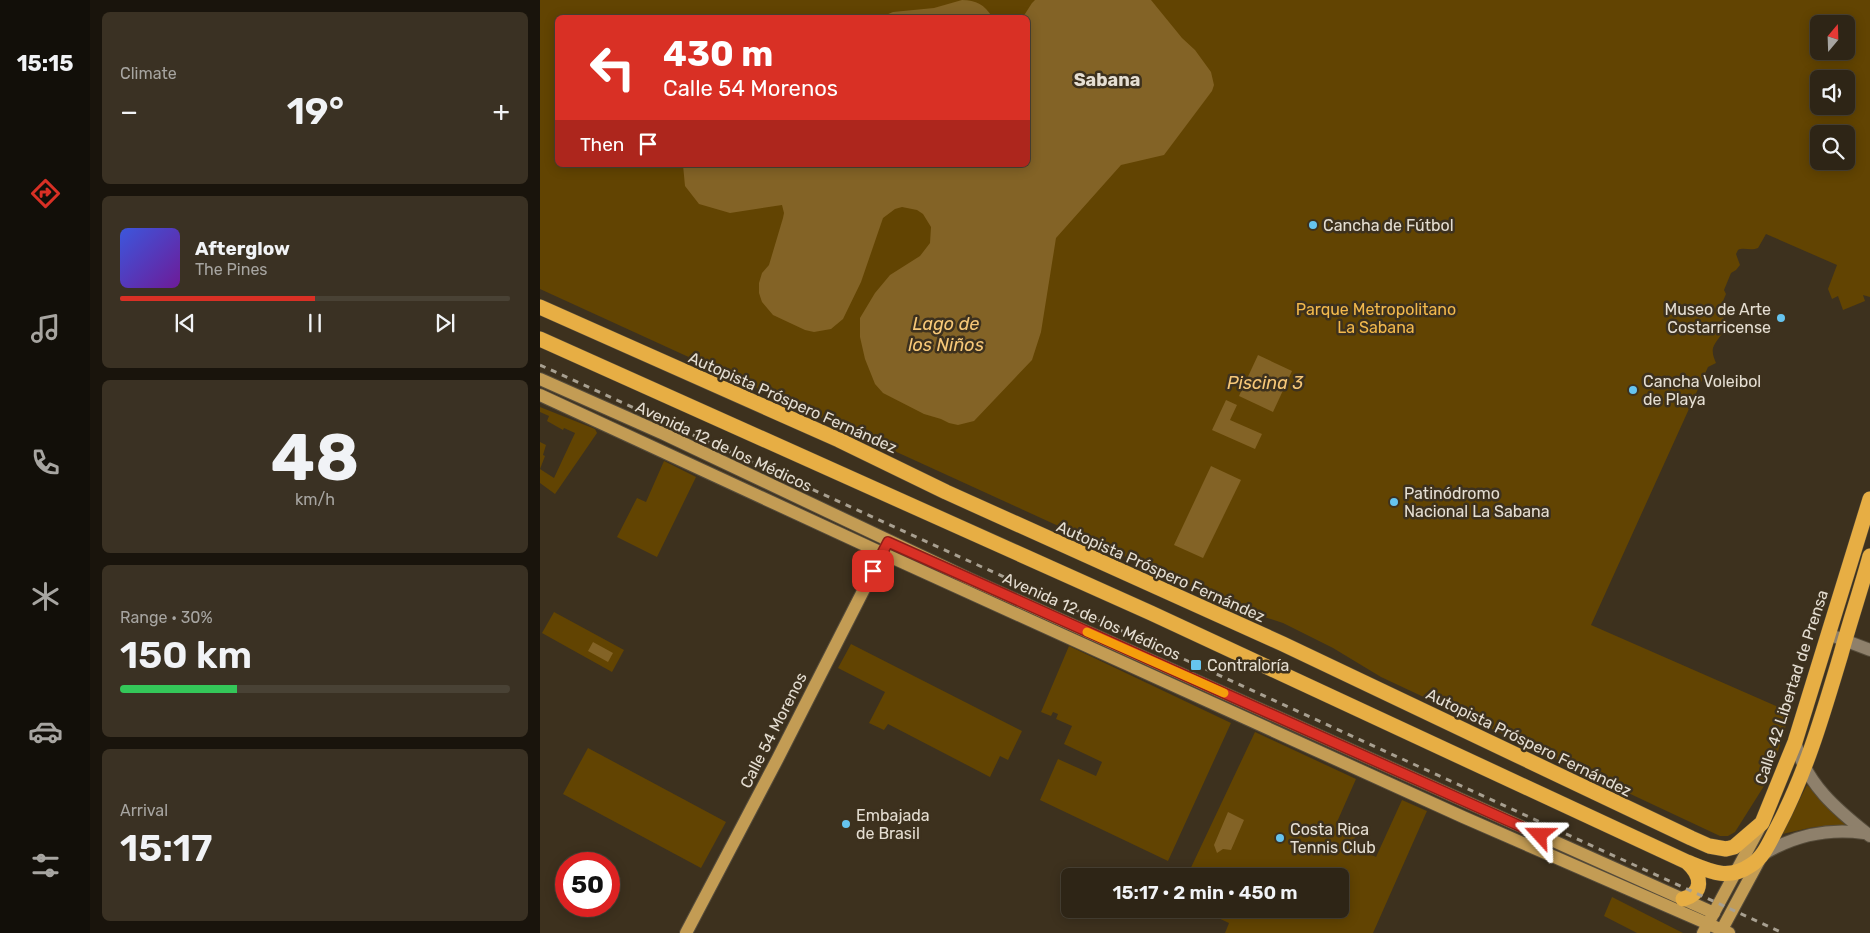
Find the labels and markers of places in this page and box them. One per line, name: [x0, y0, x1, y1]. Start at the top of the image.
place label: Cancha de Fútbol: [1323, 216, 1454, 235]
marker: Cancha de Fútbol: [1307, 219, 1319, 231]
place label: Museo de Arte Costarricense: [1664, 300, 1771, 337]
marker: Museo de Arte Costarricense: [1775, 312, 1787, 324]
place label: Cancha Voleibol de Playa: [1643, 372, 1761, 409]
marker: Cancha Voleibol de Playa: [1627, 384, 1639, 396]
place label: Patinódromo Nacional La Sabana: [1404, 484, 1550, 521]
marker: Patinódromo Nacional La Sabana: [1388, 496, 1400, 508]
pin: [852, 550, 894, 592]
place label: Contraloría: [1207, 656, 1289, 675]
marker: Contraloría: [1189, 658, 1203, 672]
place label: Embajada de Brasil: [856, 806, 930, 843]
marker: Embajada de Brasil: [840, 818, 852, 830]
place label: Costa Rica Tennis Club: [1290, 820, 1376, 857]
marker: Costa Rica Tennis Club: [1274, 832, 1286, 844]

